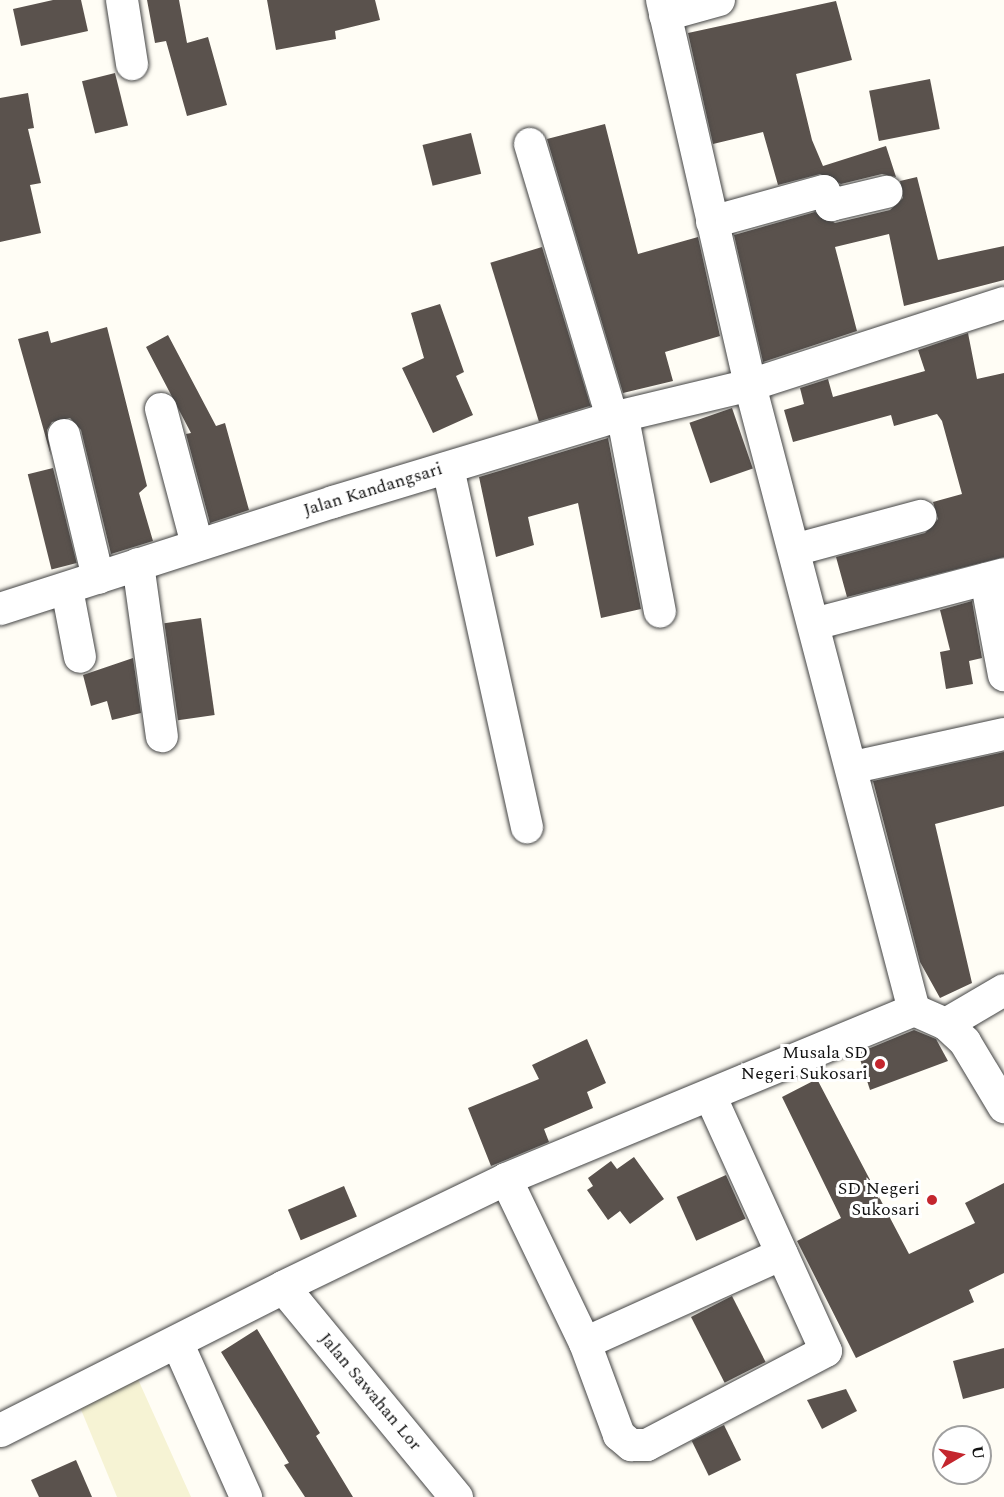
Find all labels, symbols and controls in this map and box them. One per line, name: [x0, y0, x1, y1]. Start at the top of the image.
street label: Jalan Kandangsari: [301, 459, 445, 521]
place label: Musala SD Negeri Sukosari: [741, 1043, 868, 1086]
marker: Musala SD Negeri Sukosari: [873, 1057, 887, 1071]
place label: SD Negeri Sukosari: [838, 1179, 920, 1222]
marker: SD Negeri Sukosari: [925, 1193, 939, 1207]
street label: Jalan Sawahan Lor: [314, 1329, 426, 1455]
north arrow: [932, 1425, 992, 1485]
text: U: [965, 1444, 991, 1461]

